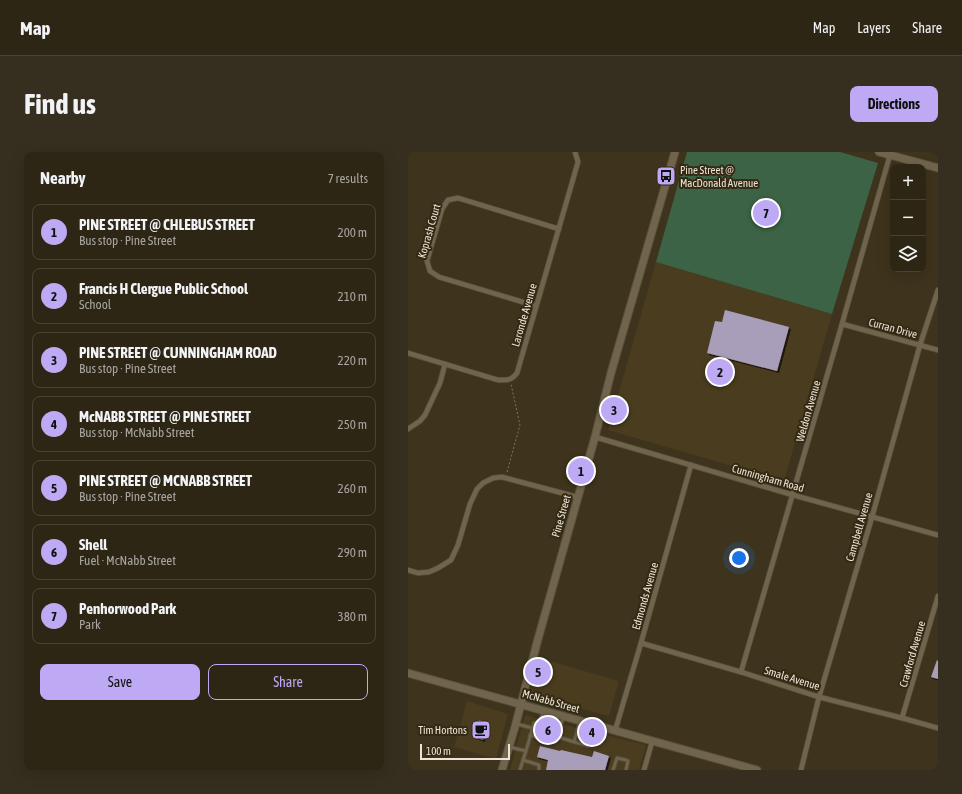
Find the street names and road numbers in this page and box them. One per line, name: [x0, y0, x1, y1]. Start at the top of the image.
street label: Koprash Court: [415, 202, 443, 260]
street label: Laronde Avenue: [509, 282, 539, 348]
street label: Curran Drive: [867, 316, 919, 340]
street label: Weldon Avenue: [794, 379, 822, 443]
street label: Cunningham Road: [731, 462, 805, 494]
street label: Campbell Avenue: [843, 491, 875, 563]
street label: Pine Street: [549, 493, 573, 539]
street label: Edmonds Avenue: [630, 561, 660, 631]
street label: Crawford Avenue: [897, 620, 927, 688]
street label: Smale Avenue: [763, 664, 821, 692]
street label: McNabb Street: [521, 687, 581, 715]

